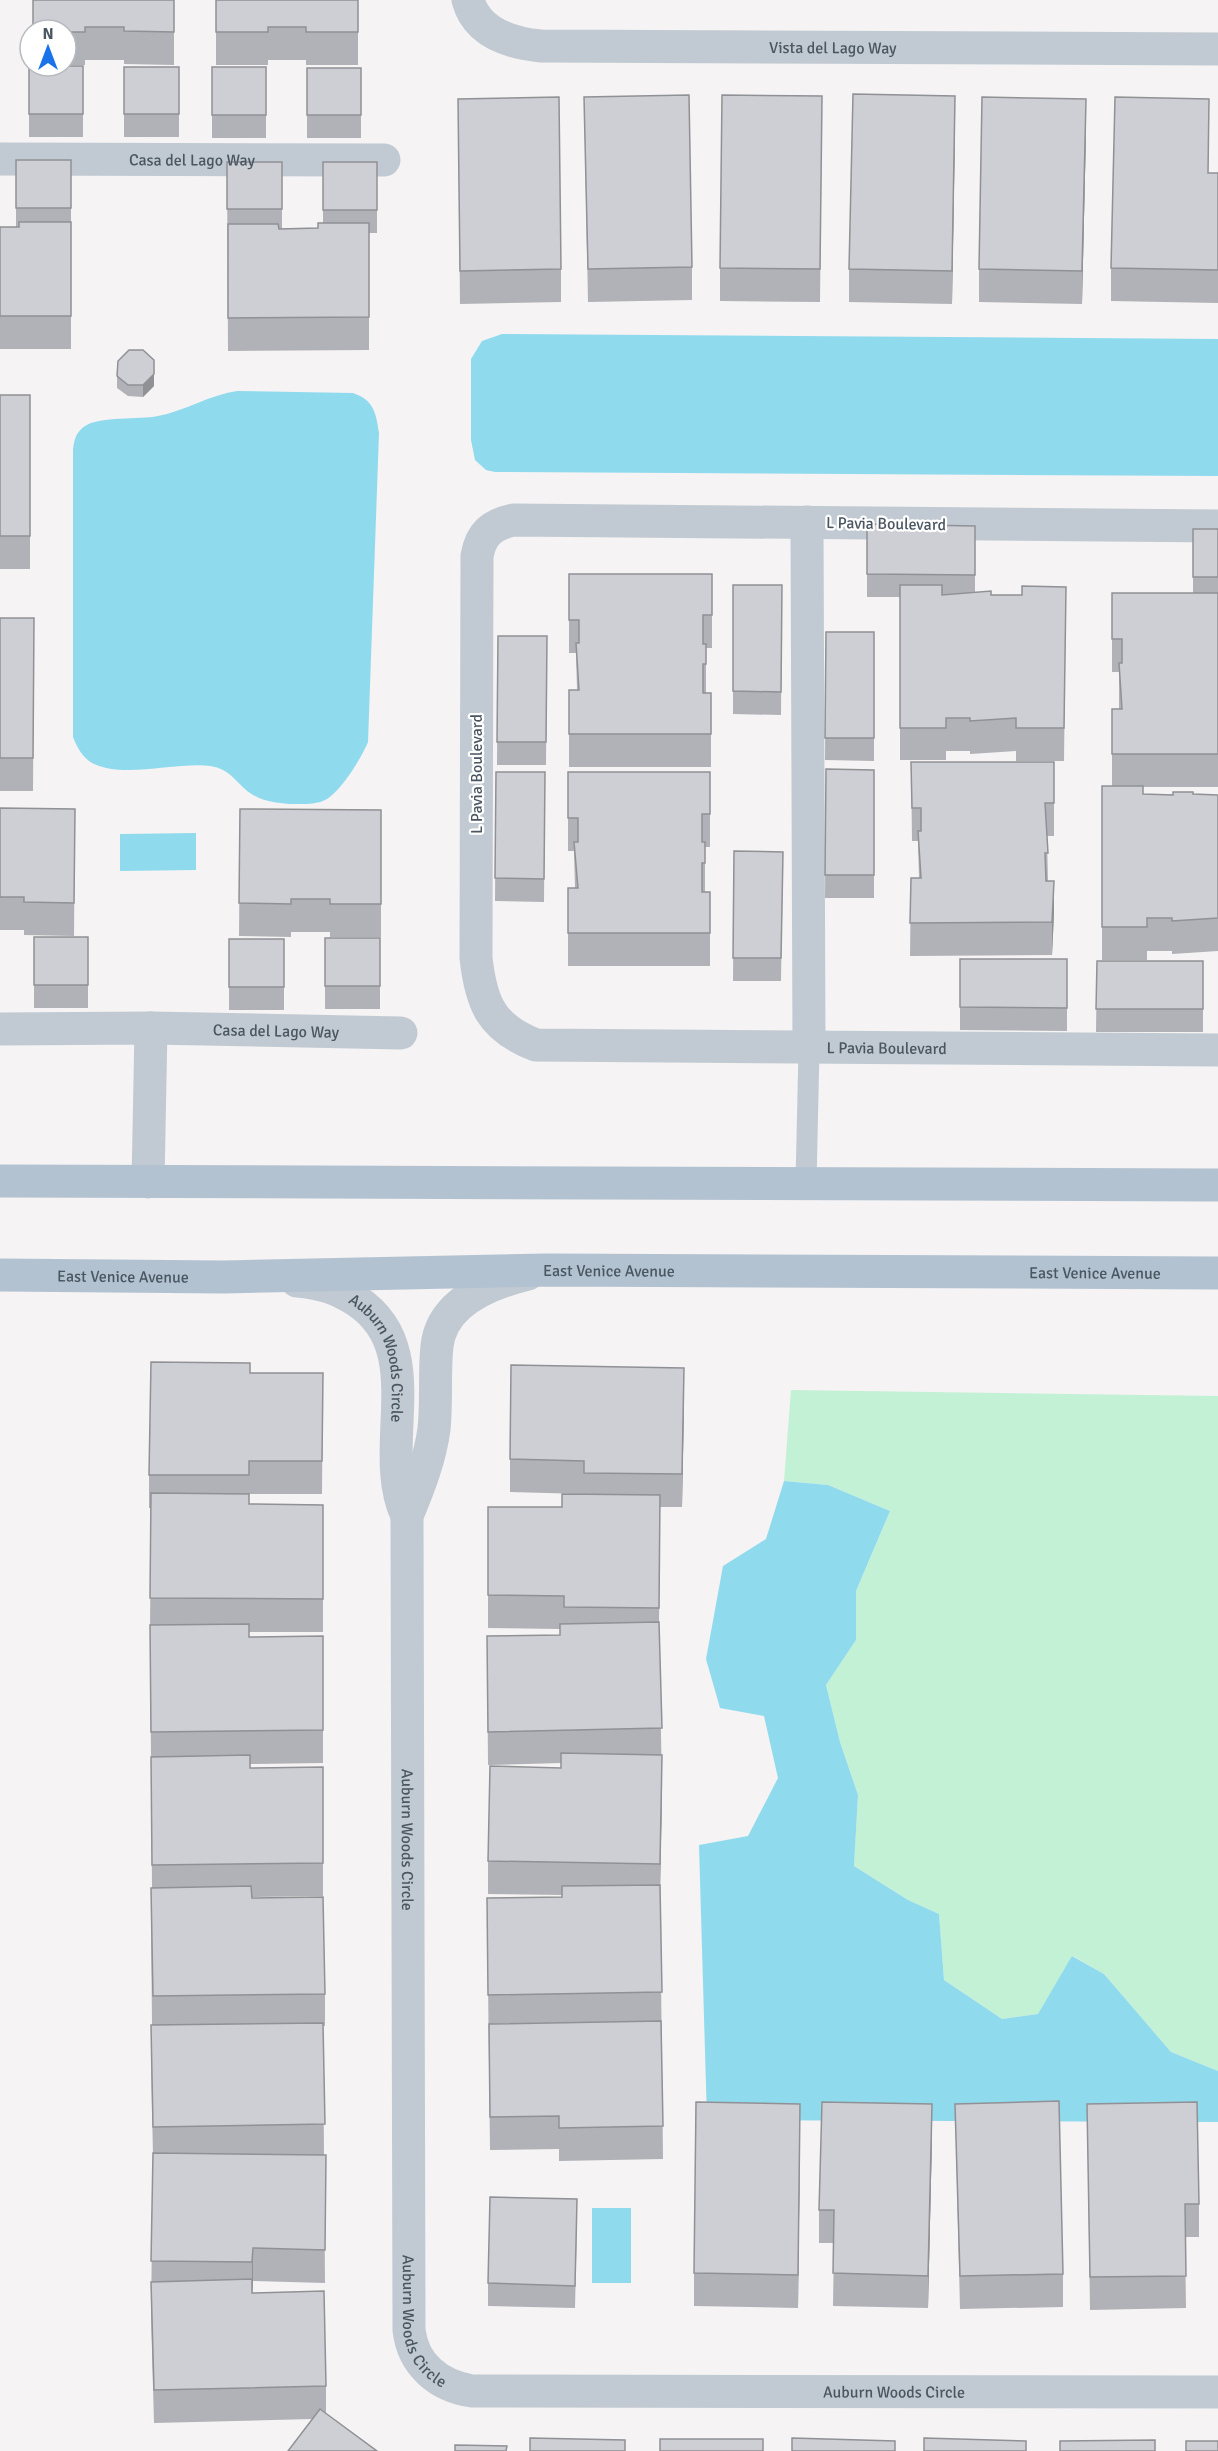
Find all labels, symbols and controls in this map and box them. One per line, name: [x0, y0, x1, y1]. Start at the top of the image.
north arrow: [18, 18, 78, 78]
text: N: [42, 24, 54, 44]
street label: Vista del Lago Way: [769, 38, 897, 59]
street label: Casa del Lago Way: [129, 150, 256, 171]
street label: L Pavia Boulevard: [826, 513, 946, 535]
street label: L Pavia Boulevard: [467, 714, 487, 834]
street label: Casa del Lago Way: [213, 1020, 340, 1043]
street label: L Pavia Boulevard: [827, 1038, 947, 1059]
street label: East Venice Avenue: [543, 1261, 675, 1282]
street label: East Venice Avenue: [1029, 1263, 1161, 1284]
street label: East Venice Avenue: [57, 1267, 189, 1288]
street label: Auburn Woods Circle: [345, 1290, 407, 1423]
street label: Auburn Woods Circle: [397, 1769, 417, 1911]
street label: Auburn Woods Circle: [398, 2255, 450, 2392]
street label: Auburn Woods Circle: [823, 2382, 965, 2403]

